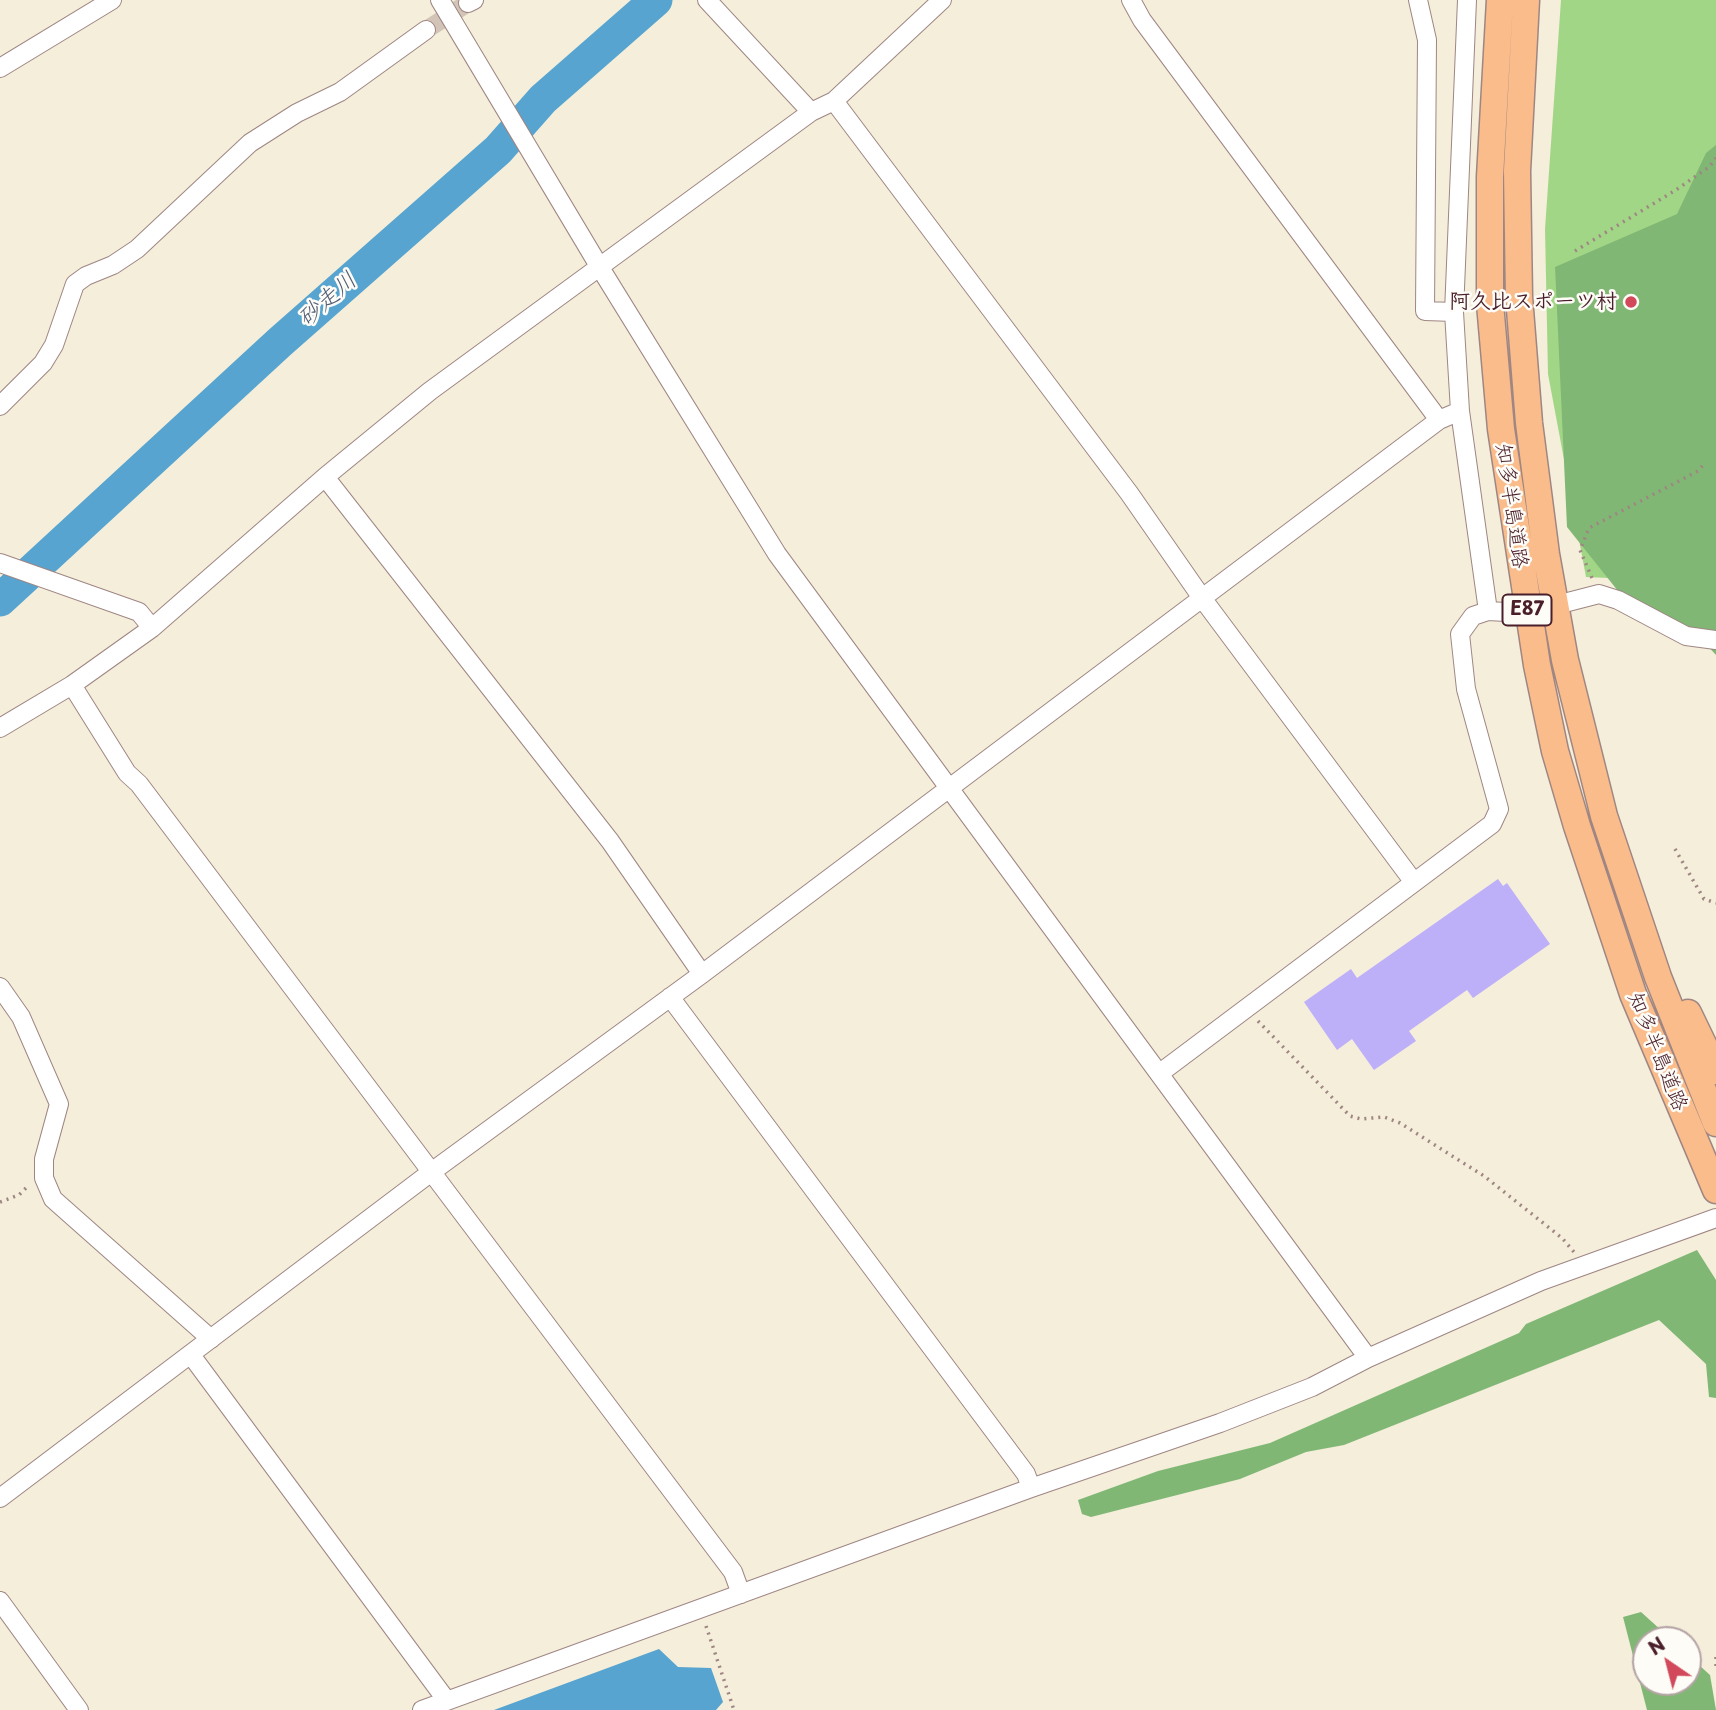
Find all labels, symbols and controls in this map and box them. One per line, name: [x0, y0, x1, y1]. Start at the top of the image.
water label: 砂走川: [293, 267, 363, 333]
place label: 阿久比スポーツ村: [1449, 289, 1617, 315]
marker: 阿久比スポーツ村: [1623, 294, 1639, 310]
street label: 知多半島道路: [1490, 442, 1532, 570]
road number: E87: [1502, 594, 1552, 625]
street label: 知多半島道路: [1622, 989, 1692, 1115]
north arrow: [1632, 1626, 1702, 1696]
text: N: [1642, 1630, 1670, 1661]

